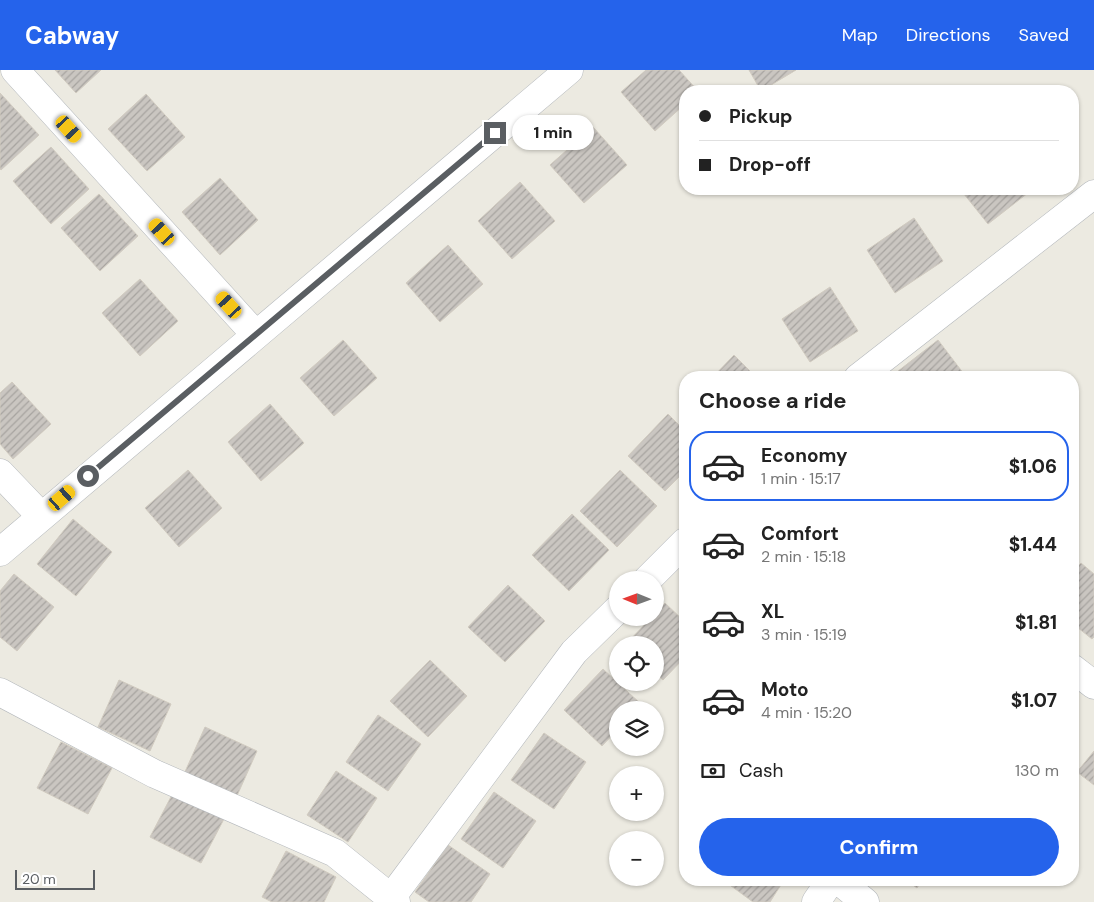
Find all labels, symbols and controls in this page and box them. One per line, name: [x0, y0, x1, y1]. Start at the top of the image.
text: Cabway: [25, 20, 119, 51]
text: Map: [842, 23, 878, 47]
text: Directions: [906, 23, 991, 47]
text: Saved: [1019, 23, 1069, 47]
text: Pickup: [729, 104, 793, 129]
car: [53, 113, 84, 145]
callout: 1 min: [512, 116, 595, 150]
route end: [484, 122, 506, 144]
text: 1 min: [533, 122, 573, 143]
text: Drop-off: [729, 152, 811, 177]
car: [146, 216, 177, 248]
car: [213, 289, 244, 321]
text: Choose a ride: [699, 386, 847, 415]
text: Economy: [761, 443, 848, 468]
icon: car: [701, 444, 746, 489]
text: $1.06: [1009, 454, 1057, 479]
route start: [77, 465, 99, 487]
text: 1 min · 15:17: [761, 468, 841, 489]
car: [45, 482, 78, 514]
text: Comfort: [761, 521, 839, 546]
icon: car: [701, 522, 746, 567]
text: $1.44: [1009, 532, 1057, 557]
text: 2 min · 15:18: [761, 546, 846, 567]
north arrow: [609, 571, 664, 626]
map controls: [609, 571, 664, 886]
text: XL: [761, 599, 784, 624]
icon: car: [701, 600, 746, 645]
text: $1.81: [1015, 610, 1057, 635]
text: 3 min · 15:19: [761, 624, 847, 645]
button: locate: [609, 636, 664, 691]
text: Moto: [761, 677, 809, 702]
icon: car: [701, 678, 746, 723]
text: $1.07: [1011, 688, 1057, 713]
button: layers: [609, 701, 664, 756]
text: 4 min · 15:20: [761, 702, 852, 723]
icon: cash: [699, 757, 727, 785]
text: Cash: [739, 758, 783, 783]
text: 130 m: [1015, 760, 1059, 781]
button: +: [609, 766, 664, 821]
button: Confirm: [699, 818, 1059, 876]
button: −: [609, 831, 664, 886]
scale bar: [15, 867, 95, 890]
text: 20 m: [22, 870, 56, 888]

